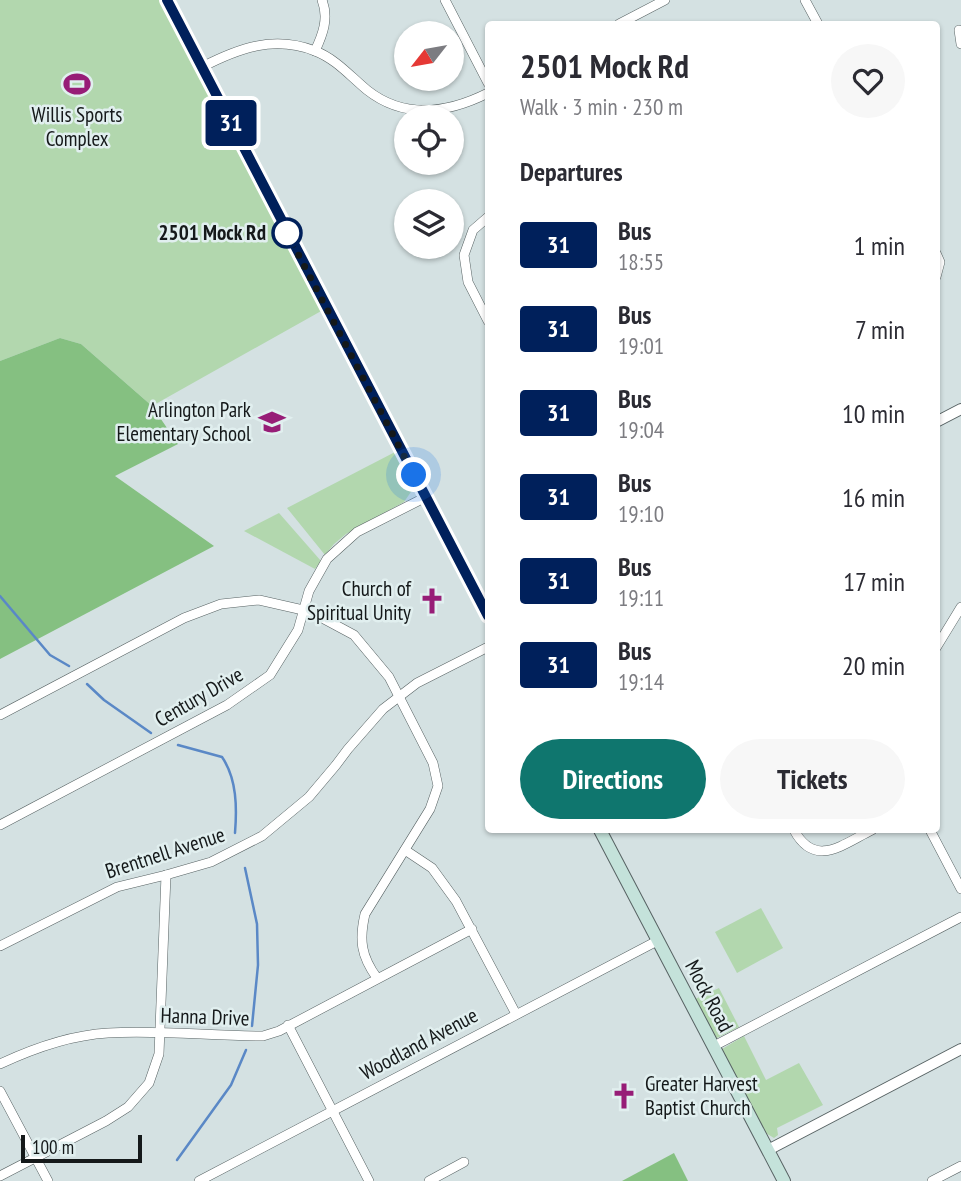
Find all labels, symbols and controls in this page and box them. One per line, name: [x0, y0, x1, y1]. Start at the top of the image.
north arrow: [394, 21, 464, 91]
map controls: [394, 21, 464, 259]
text: 2501 Mock Rd: [520, 44, 689, 87]
button: heart: [831, 44, 905, 118]
sports icon: Willis Sports Complex: [62, 69, 92, 99]
text: Walk · 3 min · 230 m: [520, 92, 683, 121]
line badge: 31: [200, 100, 262, 146]
place label: Willis Sports Complex: [32, 101, 122, 152]
button: locate: [394, 105, 464, 175]
text: 31: [220, 107, 242, 138]
text: Departures: [520, 155, 623, 188]
button: layers: [394, 189, 464, 259]
text: Bus: [618, 214, 651, 247]
marker: 2501 Mock Rd: [272, 218, 302, 248]
place label: 2501 Mock Rd: [159, 219, 266, 246]
text: 31: [547, 229, 570, 260]
text: 1 min: [854, 229, 905, 262]
text: 18:55: [618, 247, 664, 276]
text: Bus: [618, 298, 651, 331]
text: 31: [547, 313, 570, 344]
text: 7 min: [855, 313, 905, 346]
text: 19:01: [618, 331, 664, 360]
text: Bus: [618, 382, 651, 415]
place label: Arlington Park Elementary School: [116, 396, 251, 447]
text: 31: [547, 397, 570, 428]
text: 10 min: [842, 397, 905, 430]
school or university icon: Arlington Park Elementary School: [257, 407, 287, 437]
text: 19:04: [618, 415, 664, 444]
your location: [396, 457, 431, 492]
text: Bus: [618, 466, 651, 499]
text: 31: [547, 481, 570, 512]
text: 16 min: [842, 481, 905, 514]
text: 19:10: [618, 499, 664, 528]
text: Bus: [618, 550, 651, 583]
text: 31: [547, 565, 570, 596]
text: 17 min: [843, 565, 905, 598]
place label: Church of Spiritual Unity: [307, 575, 412, 626]
text: 19:11: [618, 583, 664, 612]
church icon: Church of Spiritual Unity: [417, 586, 447, 616]
text: Bus: [618, 634, 651, 667]
text: 31: [547, 649, 570, 680]
text: 20 min: [842, 649, 905, 682]
street label: Century Drive: [150, 661, 248, 733]
text: 19:14: [618, 667, 664, 696]
button: Directions: [520, 739, 706, 819]
button: Tickets: [720, 739, 905, 819]
street label: Brentnell Avenue: [102, 821, 228, 885]
street label: Mock Road: [679, 955, 740, 1036]
street label: Hanna Drive: [160, 1001, 250, 1032]
street label: Woodland Avenue: [355, 1001, 482, 1086]
place label: Greater Harvest Baptist Church: [645, 1070, 758, 1121]
church icon: Greater Harvest Baptist Church: [609, 1081, 639, 1111]
scale bar: [21, 1132, 142, 1164]
text: 100 m: [32, 1135, 74, 1159]

